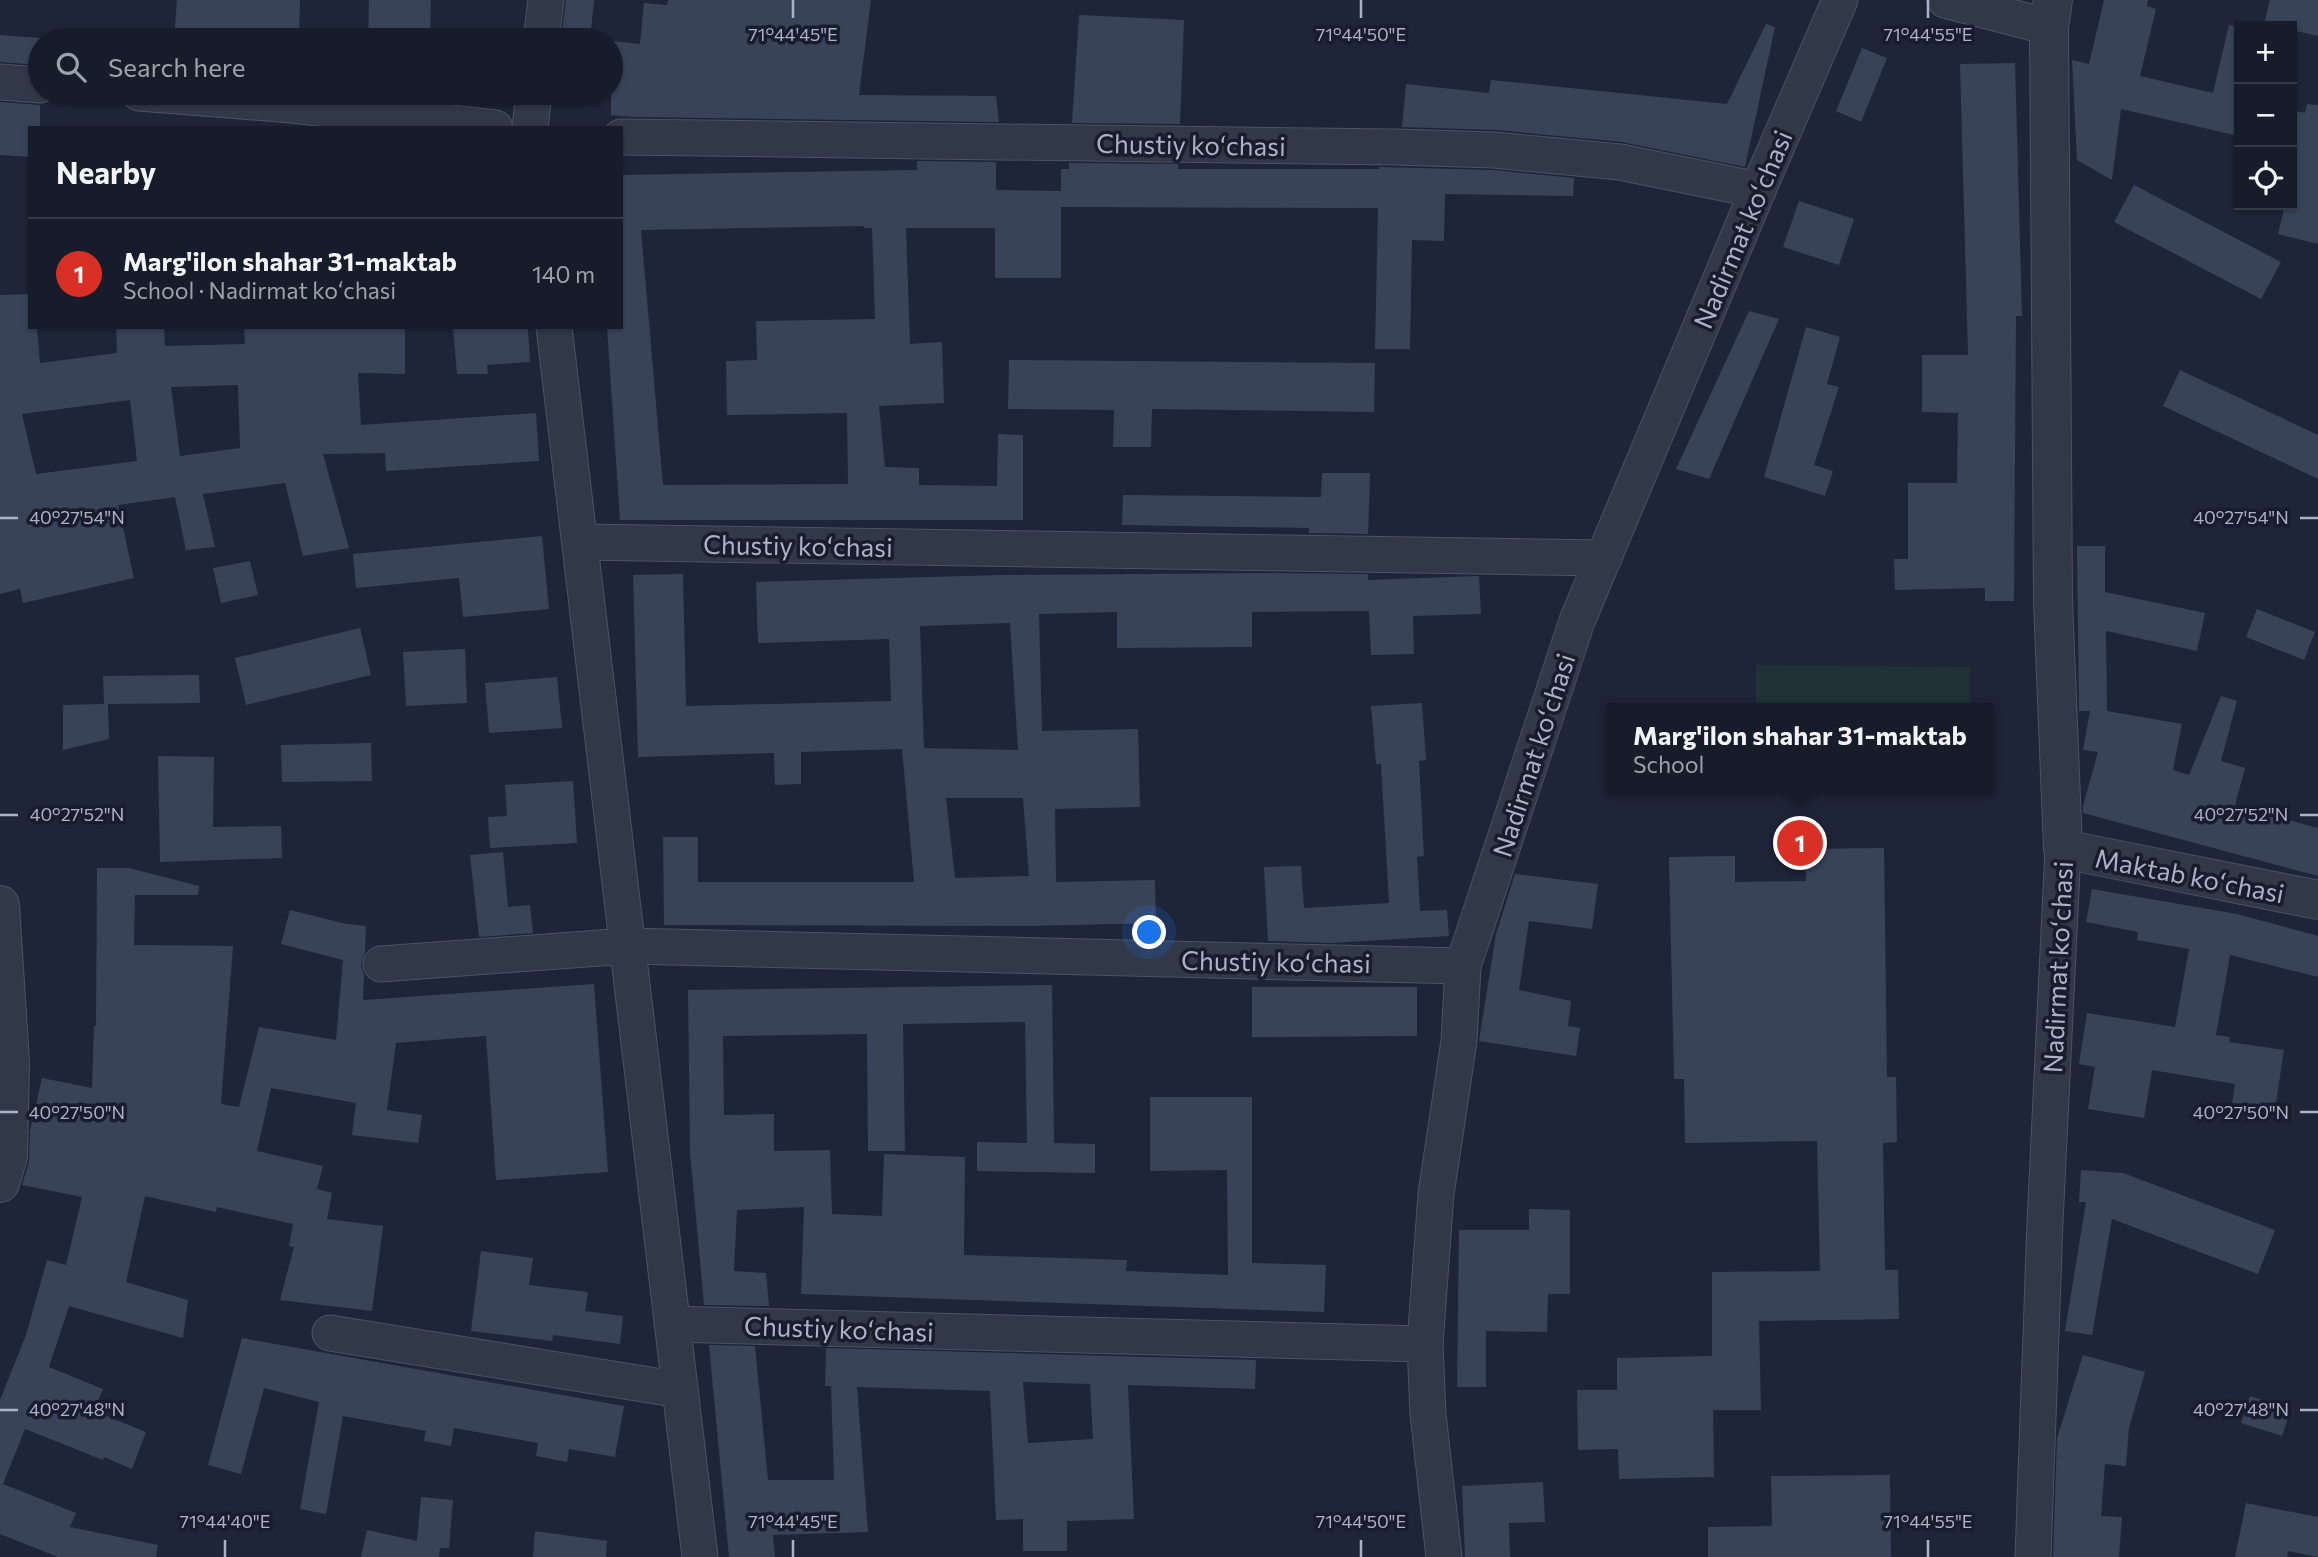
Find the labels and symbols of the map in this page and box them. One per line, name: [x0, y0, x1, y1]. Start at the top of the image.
text: 71°44'45"E: [748, 23, 838, 45]
text: 71°44'50"E: [1316, 23, 1406, 45]
text: 71°44'55"E: [1883, 23, 1973, 45]
street label: Nadirmat koʻchasi: [1686, 125, 1798, 333]
street label: Chustiy koʻchasi: [1096, 127, 1286, 161]
text: 40°27'54"N: [29, 506, 125, 528]
text: 40°27'54"N: [2193, 506, 2289, 528]
street label: Chustiy koʻchasi: [703, 528, 893, 562]
street label: Nadirmat koʻchasi: [1485, 649, 1581, 861]
text: 40°27'52"N: [30, 803, 124, 825]
text: 40°27'52"N: [2194, 803, 2288, 825]
pin: 1: [1777, 817, 1823, 869]
street label: Maktab koʻchasi: [2093, 841, 2287, 909]
street label: Nadirmat koʻchasi: [2036, 860, 2078, 1074]
your location: [1132, 915, 1166, 949]
street label: Chustiy koʻchasi: [1181, 944, 1371, 978]
text: 40°27'50"N: [29, 1101, 125, 1123]
text: 40°27'50"N: [2193, 1101, 2289, 1123]
street label: Chustiy koʻchasi: [744, 1309, 934, 1347]
text: 40°27'48"N: [29, 1398, 125, 1420]
text: 40°27'48"N: [2193, 1398, 2289, 1420]
text: 71°44'40"E: [180, 1510, 270, 1532]
text: 71°44'45"E: [748, 1510, 838, 1532]
text: 71°44'50"E: [1316, 1510, 1406, 1532]
text: 71°44'55"E: [1883, 1510, 1973, 1532]

